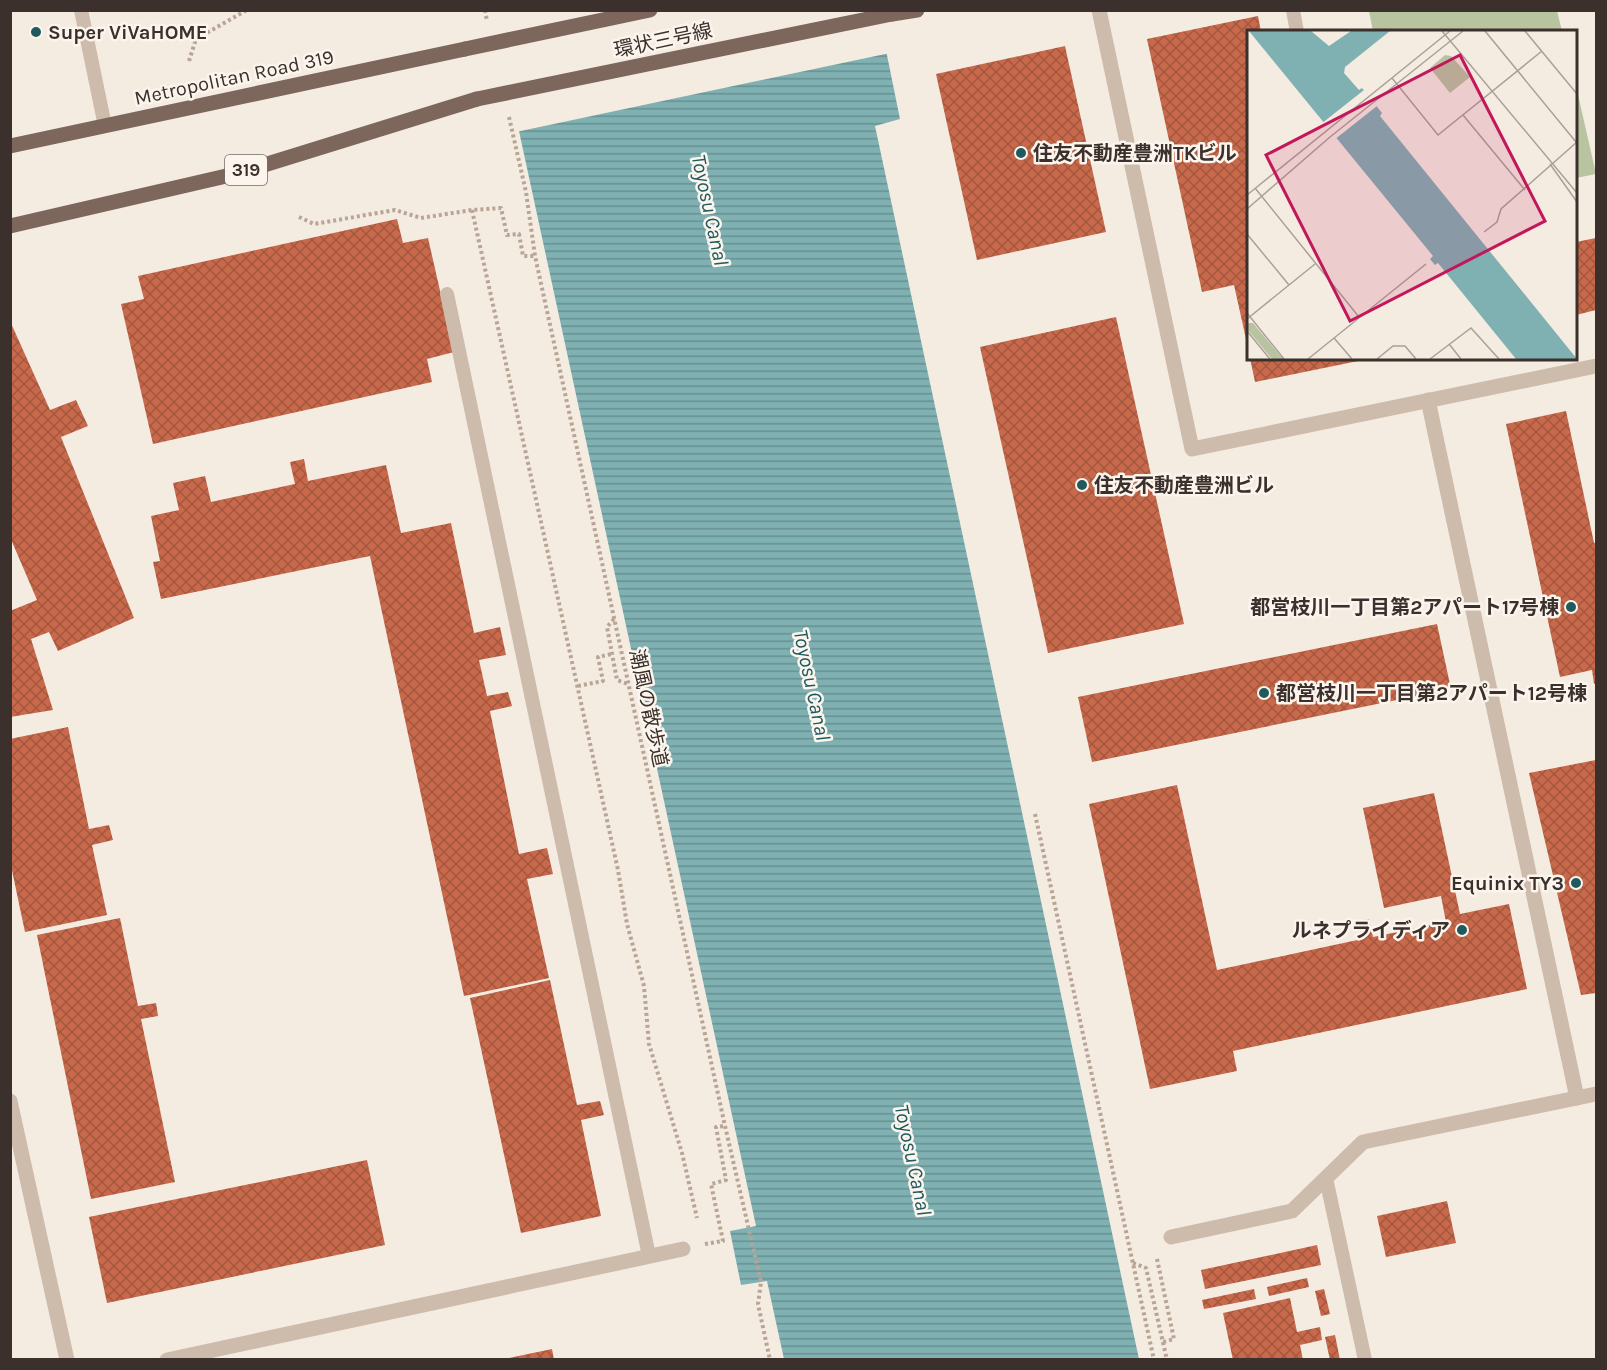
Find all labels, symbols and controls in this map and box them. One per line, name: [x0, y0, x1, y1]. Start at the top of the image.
street label: 環状三号線: [612, 19, 714, 62]
place label: Super ViVaHOME: [48, 21, 208, 44]
marker: Super ViVaHOME: [29, 25, 43, 39]
inset map: [1247, 30, 1577, 360]
street label: Metropolitan Road 319: [132, 45, 336, 110]
place label: 住友不動産豊洲TKビル: [1033, 142, 1237, 165]
marker: 住友不動産豊洲TKビル: [1014, 146, 1028, 160]
water label: Toyosu Canal: [687, 152, 733, 268]
road number: 319: [225, 155, 267, 185]
place label: 住友不動産豊洲ビル: [1094, 474, 1274, 497]
marker: 住友不動産豊洲ビル: [1075, 478, 1089, 492]
place label: 都営枝川一丁目第2アパート17号棟: [1250, 596, 1559, 619]
marker: 都営枝川一丁目第2アパート17号棟: [1564, 600, 1578, 614]
water label: Toyosu Canal: [789, 627, 835, 743]
street label: 潮風の散歩道: [625, 647, 672, 769]
place label: 都営枝川一丁目第2アパート12号棟: [1276, 682, 1587, 705]
marker: 都営枝川一丁目第2アパート12号棟: [1257, 686, 1271, 700]
place label: Equinix TY3: [1451, 872, 1564, 895]
marker: Equinix TY3: [1569, 876, 1583, 890]
place label: ルネプライディア: [1291, 919, 1450, 942]
marker: ルネプライディア: [1455, 923, 1469, 937]
water label: Toyosu Canal: [890, 1102, 936, 1218]

